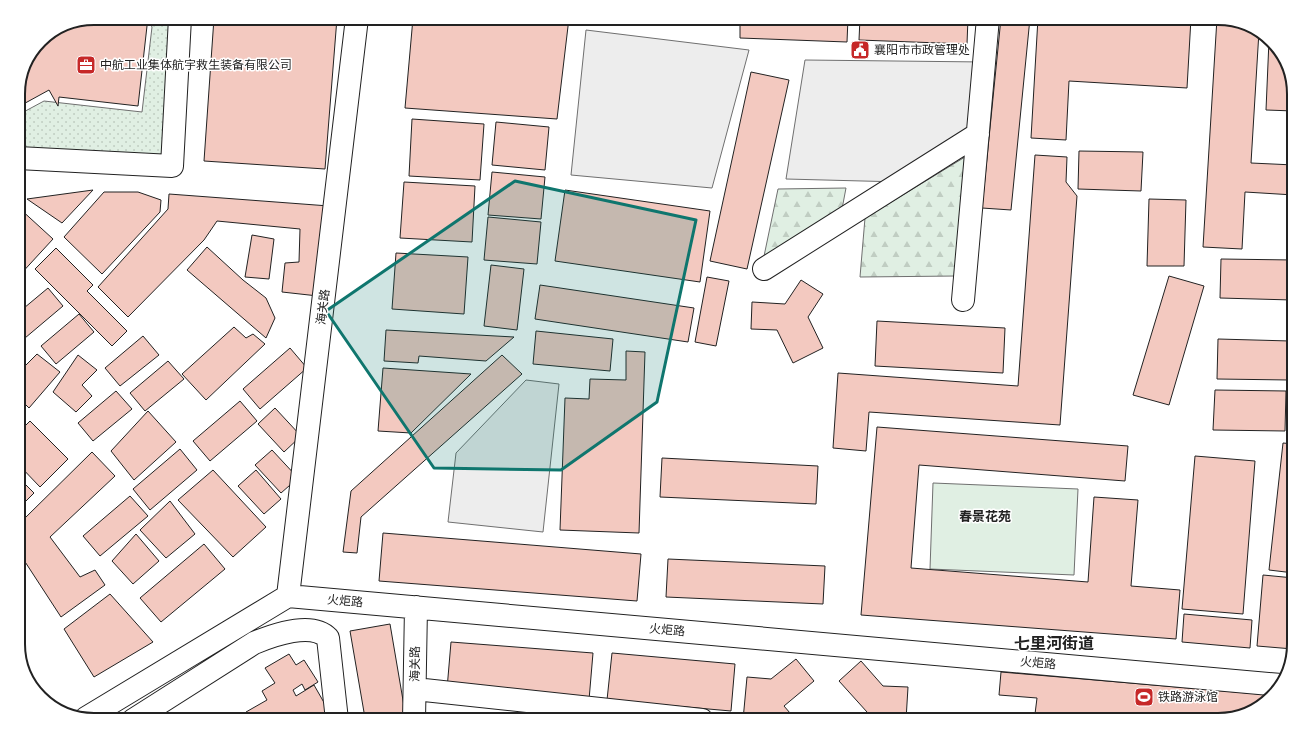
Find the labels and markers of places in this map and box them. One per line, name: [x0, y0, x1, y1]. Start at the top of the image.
public building icon: 襄阳市市政管理处: [849, 39, 871, 61]
place label: 襄阳市市政管理处: [874, 43, 970, 57]
office icon: 中航工业集体航宇救生装备有限公司: [75, 54, 97, 76]
place label: 中航工业集体航宇救生装备有限公司: [100, 58, 292, 72]
sports icon: 铁路游泳馆: [1133, 686, 1155, 708]
place label: 铁路游泳馆: [1158, 690, 1218, 704]

